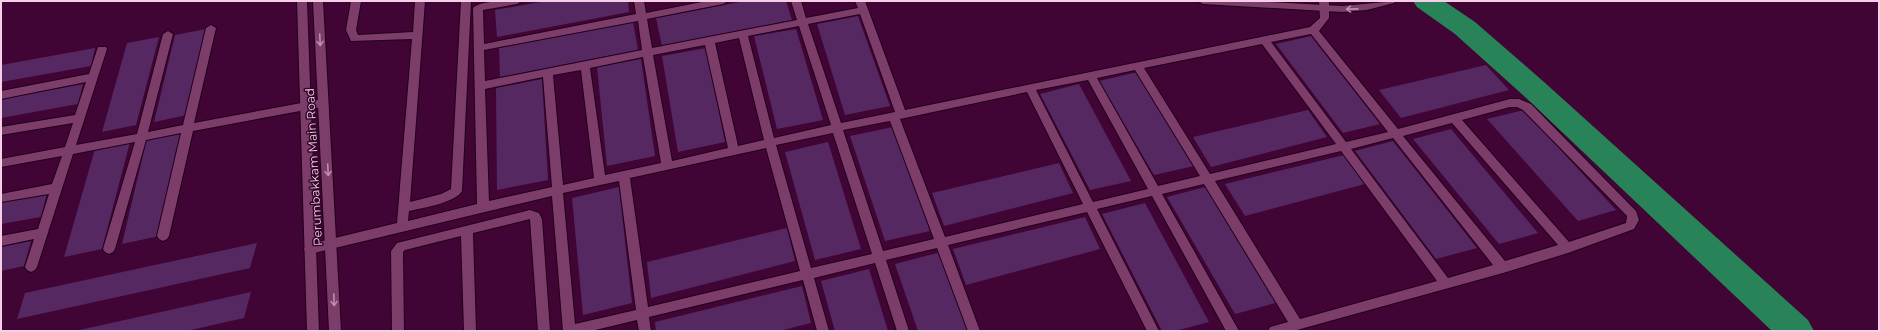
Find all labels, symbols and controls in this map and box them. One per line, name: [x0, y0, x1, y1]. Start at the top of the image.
one-way arrow: [1346, 5, 1359, 12]
one-way arrow: [316, 33, 323, 46]
street label: Perumbakkam Main Road: [302, 88, 325, 246]
one-way arrow: [324, 163, 331, 176]
one-way arrow: [330, 293, 337, 306]

